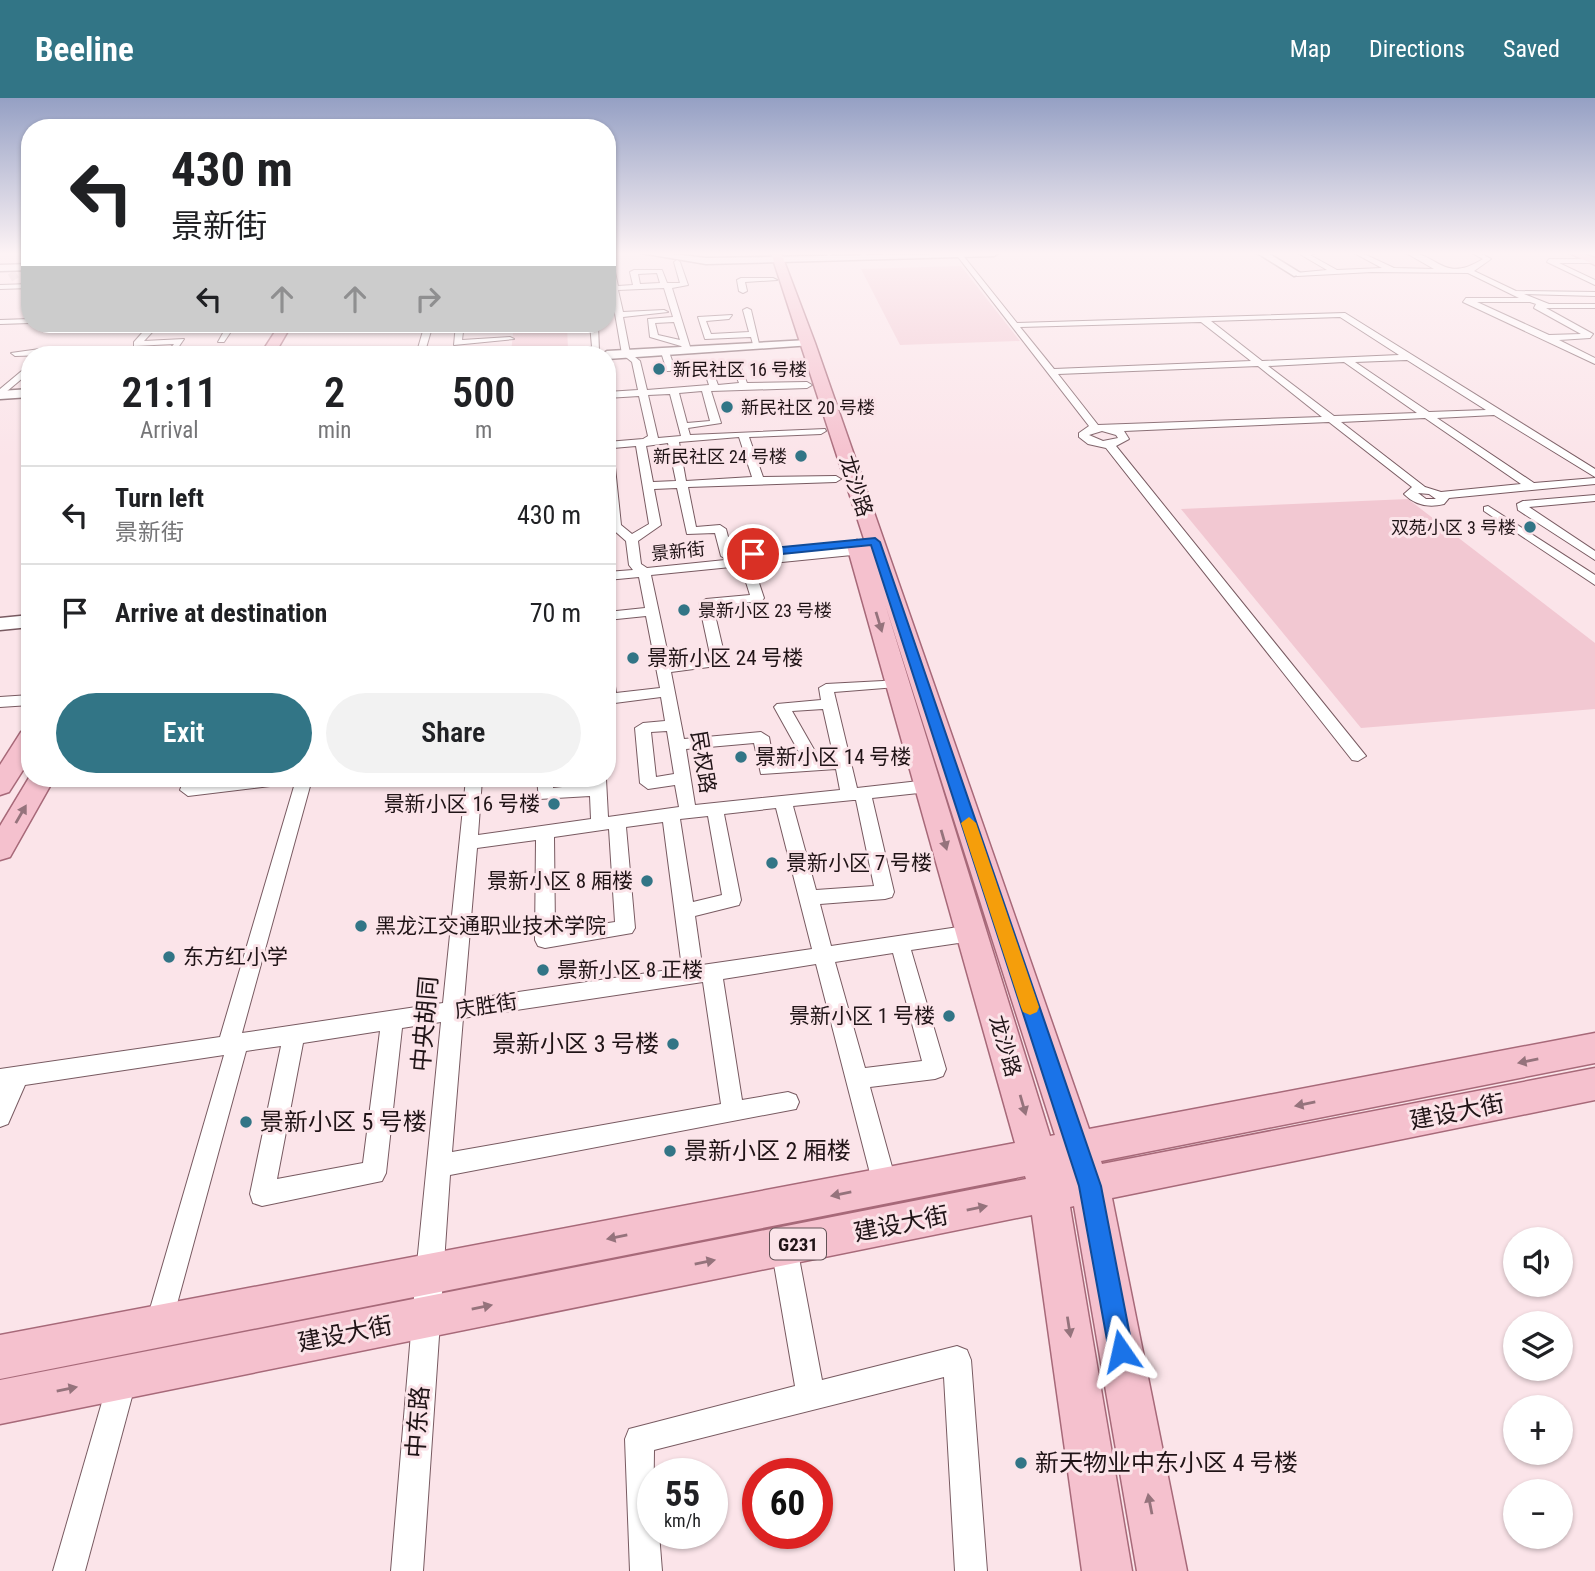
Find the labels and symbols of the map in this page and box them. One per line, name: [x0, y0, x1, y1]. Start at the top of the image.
place label: 新民社区 16 号楼: [673, 359, 807, 380]
marker: 新民社区 16 号楼: [651, 361, 667, 377]
place label: 新民社区 20 号楼: [741, 397, 875, 418]
marker: 新民社区 20 号楼: [719, 399, 735, 415]
place label: 新民社区 24 号楼: [653, 446, 787, 467]
marker: 新民社区 24 号楼: [793, 448, 809, 464]
street label: 龙沙路: [835, 452, 877, 520]
place label: 双苑小区 3 号楼: [1391, 517, 1516, 538]
marker: 双苑小区 3 号楼: [1522, 519, 1538, 535]
pin: [723, 524, 783, 584]
street label: 景新街: [650, 538, 706, 564]
place label: 景新小区 23 号楼: [698, 600, 832, 621]
marker: 景新小区 23 号楼: [676, 602, 692, 618]
one-way arrow: [875, 612, 885, 633]
place label: 景新小区 24 号楼: [647, 646, 803, 670]
marker: 景新小区 24 号楼: [625, 650, 641, 666]
street label: 民权路: [686, 729, 720, 795]
place label: 景新小区 14 号楼: [755, 745, 911, 769]
marker: 景新小区 14 号楼: [733, 749, 749, 765]
place label: 景新小区 16 号楼: [384, 792, 540, 816]
marker: 景新小区 16 号楼: [546, 796, 562, 812]
one-way arrow: [15, 805, 27, 824]
one-way arrow: [940, 830, 950, 851]
place label: 景新小区 7 号楼: [786, 851, 932, 875]
marker: 景新小区 7 号楼: [764, 855, 780, 871]
place label: 景新小区 8 厢楼: [487, 869, 633, 893]
marker: 景新小区 8 厢楼: [639, 873, 655, 889]
place label: 黑龙江交通职业技术学院: [375, 914, 606, 938]
marker: 黑龙江交通职业技术学院: [353, 918, 369, 934]
place label: 东方红小学: [183, 945, 288, 969]
marker: 东方红小学: [161, 949, 177, 965]
place label: 景新小区 8 正楼: [557, 958, 703, 982]
marker: 景新小区 8 正楼: [535, 962, 551, 978]
street label: 中央胡同: [407, 975, 443, 1073]
street label: 庆胜街: [453, 989, 519, 1023]
place label: 景新小区 1 号楼: [789, 1004, 935, 1028]
marker: 景新小区 1 号楼: [941, 1008, 957, 1024]
street label: 龙沙路: [985, 1012, 1025, 1080]
place label: 景新小区 3 号楼: [492, 1030, 659, 1058]
marker: 景新小区 3 号楼: [665, 1036, 681, 1052]
one-way arrow: [1517, 1056, 1539, 1067]
street label: 建设大街: [1407, 1089, 1507, 1135]
one-way arrow: [1018, 1095, 1028, 1116]
one-way arrow: [1294, 1099, 1316, 1110]
place label: 景新小区 5 号楼: [260, 1108, 427, 1136]
marker: 景新小区 5 号楼: [238, 1114, 254, 1130]
place label: 景新小区 2 厢楼: [684, 1137, 851, 1165]
marker: 景新小区 2 厢楼: [662, 1143, 678, 1159]
one-way arrow: [830, 1188, 852, 1199]
street label: 建设大街: [851, 1201, 951, 1247]
one-way arrow: [966, 1203, 988, 1214]
road number: G231: [770, 1228, 826, 1260]
one-way arrow: [606, 1232, 628, 1243]
one-way arrow: [695, 1257, 717, 1268]
one-way arrow: [471, 1301, 493, 1312]
street label: 建设大街: [295, 1311, 395, 1357]
position arrow: [1084, 1314, 1158, 1388]
one-way arrow: [1064, 1317, 1075, 1339]
one-way arrow: [56, 1383, 78, 1394]
street label: 中东路: [402, 1385, 434, 1459]
place label: 新天物业中东小区 4 号楼: [1035, 1449, 1298, 1477]
marker: 新天物业中东小区 4 号楼: [1013, 1455, 1029, 1471]
speed limit sign: 60: [742, 1458, 833, 1549]
one-way arrow: [1144, 1493, 1155, 1515]

